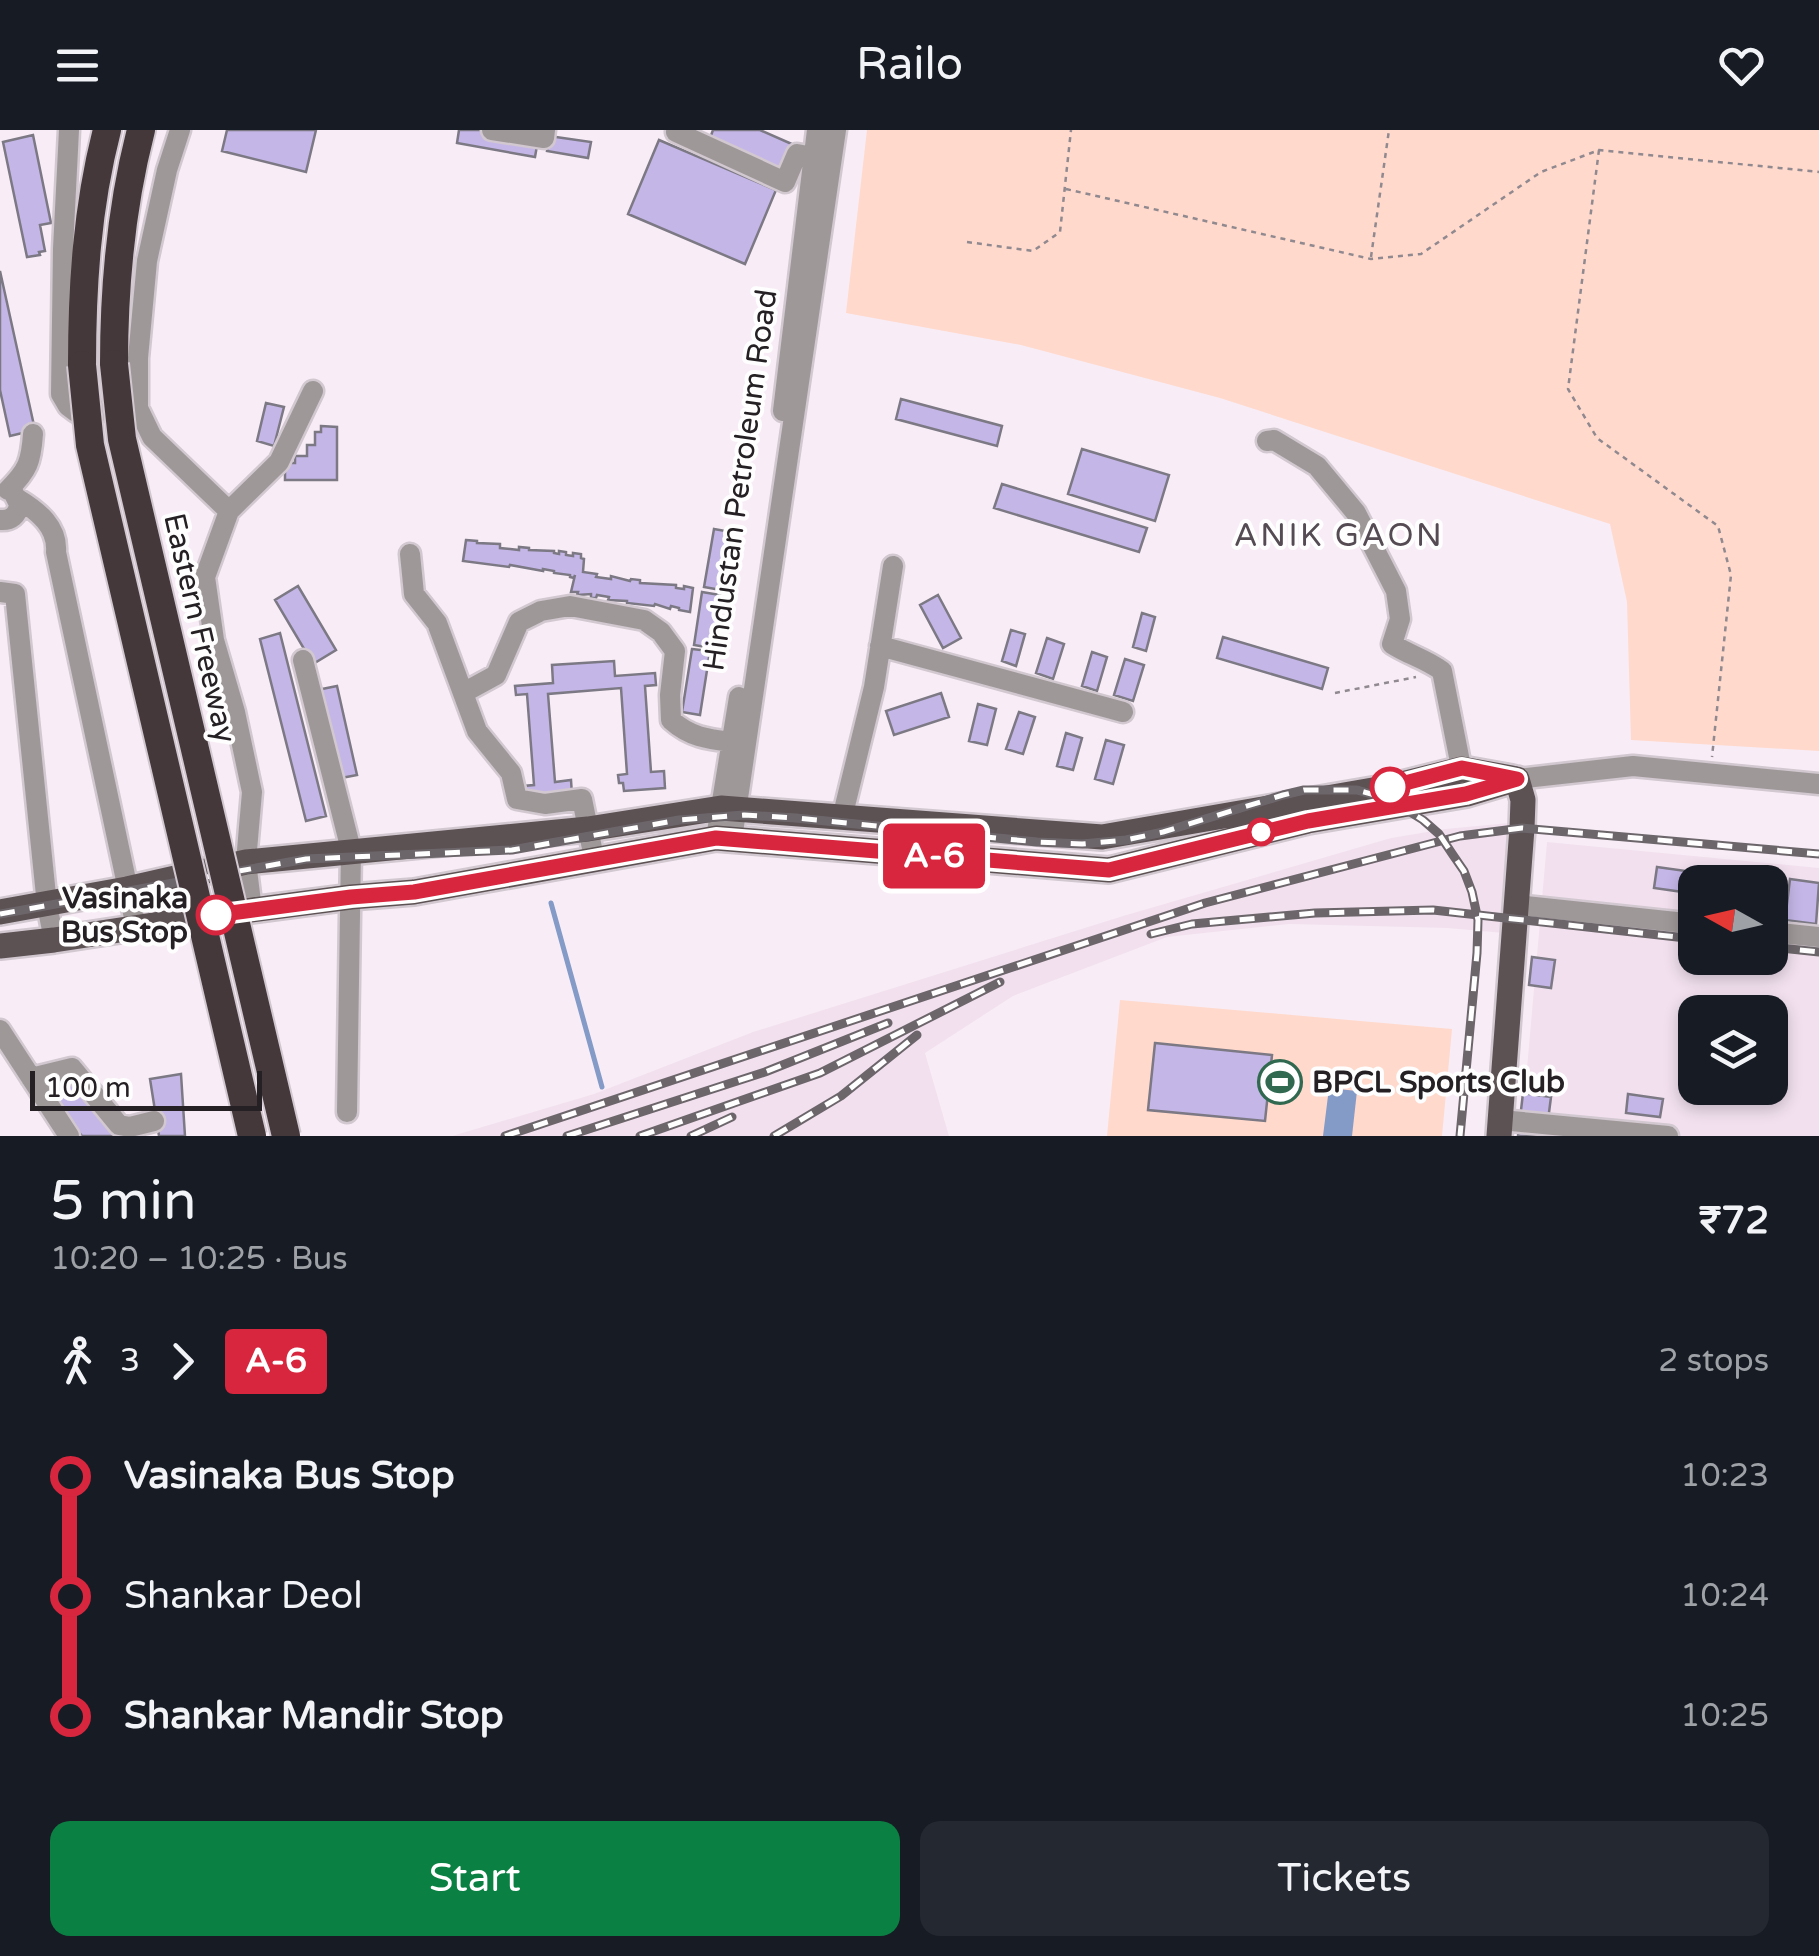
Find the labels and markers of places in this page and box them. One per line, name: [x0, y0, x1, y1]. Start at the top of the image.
unlabelled marker: [1371, 768, 1409, 806]
unlabelled marker: [1248, 819, 1274, 845]
place label: Vasinaka Bus Stop: [61, 880, 188, 951]
marker: Vasinaka Bus Stop: [197, 896, 235, 934]
sports icon: BPCL Sports Club: [1257, 1059, 1303, 1105]
place label: BPCL Sports Club: [1312, 1064, 1565, 1101]

